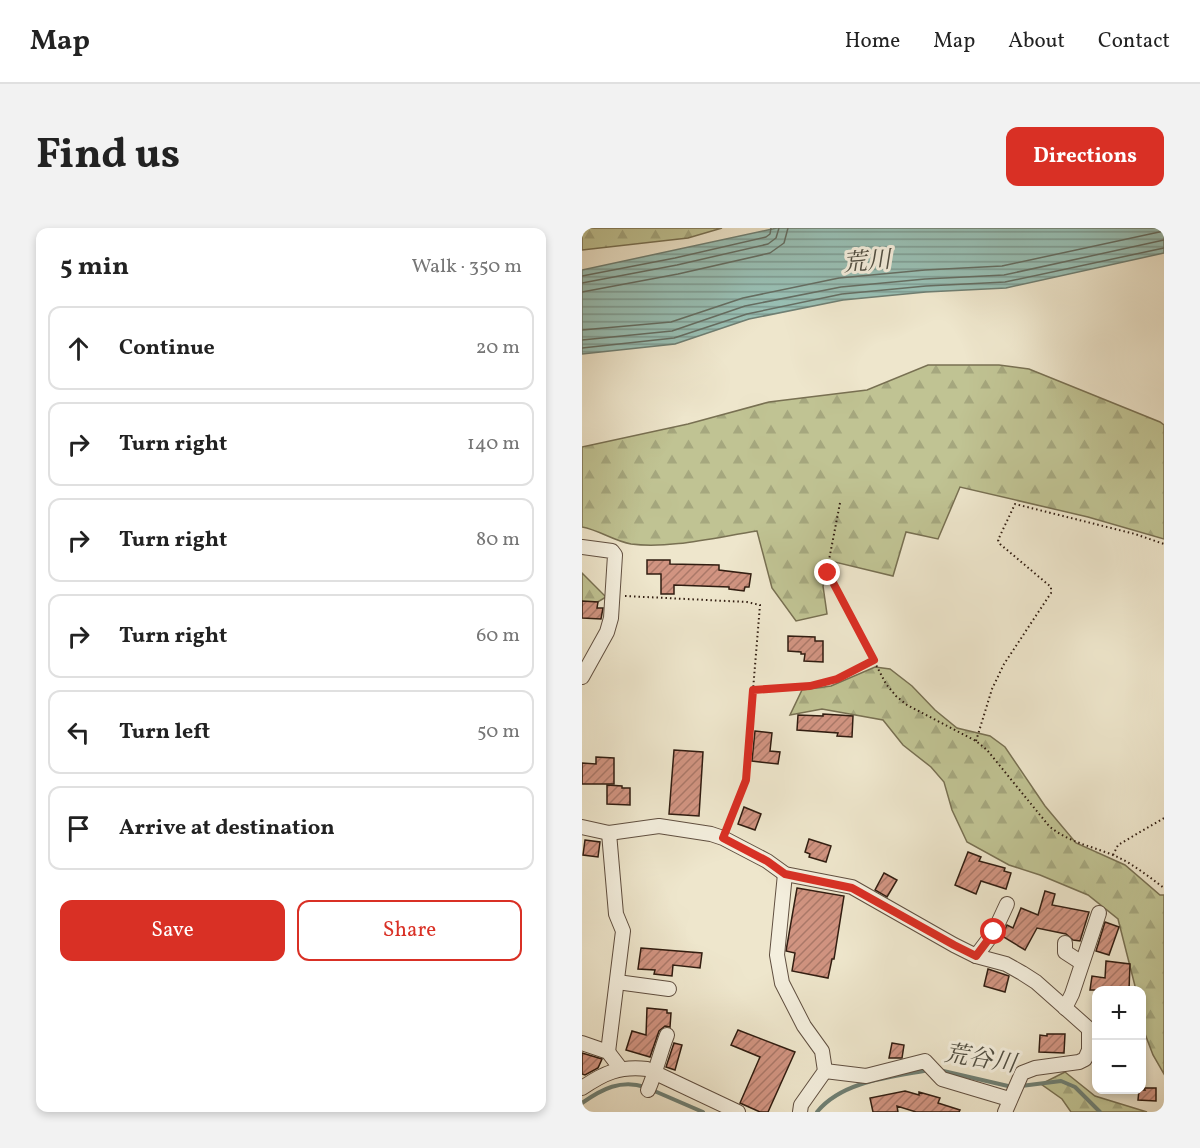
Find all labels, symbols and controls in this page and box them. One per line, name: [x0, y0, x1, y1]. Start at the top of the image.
text: Map: [30, 22, 90, 61]
text: Home: [845, 27, 900, 56]
text: Map: [933, 27, 975, 56]
text: About: [1008, 27, 1065, 56]
text: Contact: [1098, 27, 1170, 56]
text: Find us: [36, 127, 180, 186]
button: Directions: [1006, 127, 1164, 186]
water label: 荒川: [842, 244, 895, 282]
text: 5 min: [60, 249, 129, 285]
text: Walk · 350 m: [411, 253, 522, 281]
icon: ahead: [62, 332, 95, 365]
text: Continue: [119, 333, 215, 364]
text: 20 m: [476, 334, 520, 362]
icon: right: [62, 428, 95, 461]
text: Turn right: [119, 429, 227, 460]
text: 140 m: [467, 430, 520, 458]
icon: right: [62, 524, 95, 557]
text: Turn right: [119, 525, 227, 556]
text: 80 m: [476, 526, 520, 554]
route end: [814, 559, 840, 585]
icon: right: [62, 620, 95, 653]
text: Turn right: [119, 621, 227, 652]
text: 60 m: [476, 622, 520, 650]
icon: left: [62, 716, 95, 749]
text: Turn left: [119, 717, 210, 748]
text: 50 m: [477, 718, 520, 746]
icon: arrive: [62, 812, 95, 845]
text: Arrive at destination: [119, 813, 335, 844]
button: Save: [60, 900, 285, 961]
button: Share: [297, 900, 522, 961]
route start: [980, 918, 1006, 944]
map controls: [1092, 986, 1146, 1094]
button: +: [1092, 986, 1146, 1040]
water label: 荒谷川: [942, 1038, 1021, 1083]
button: −: [1092, 1040, 1146, 1094]

